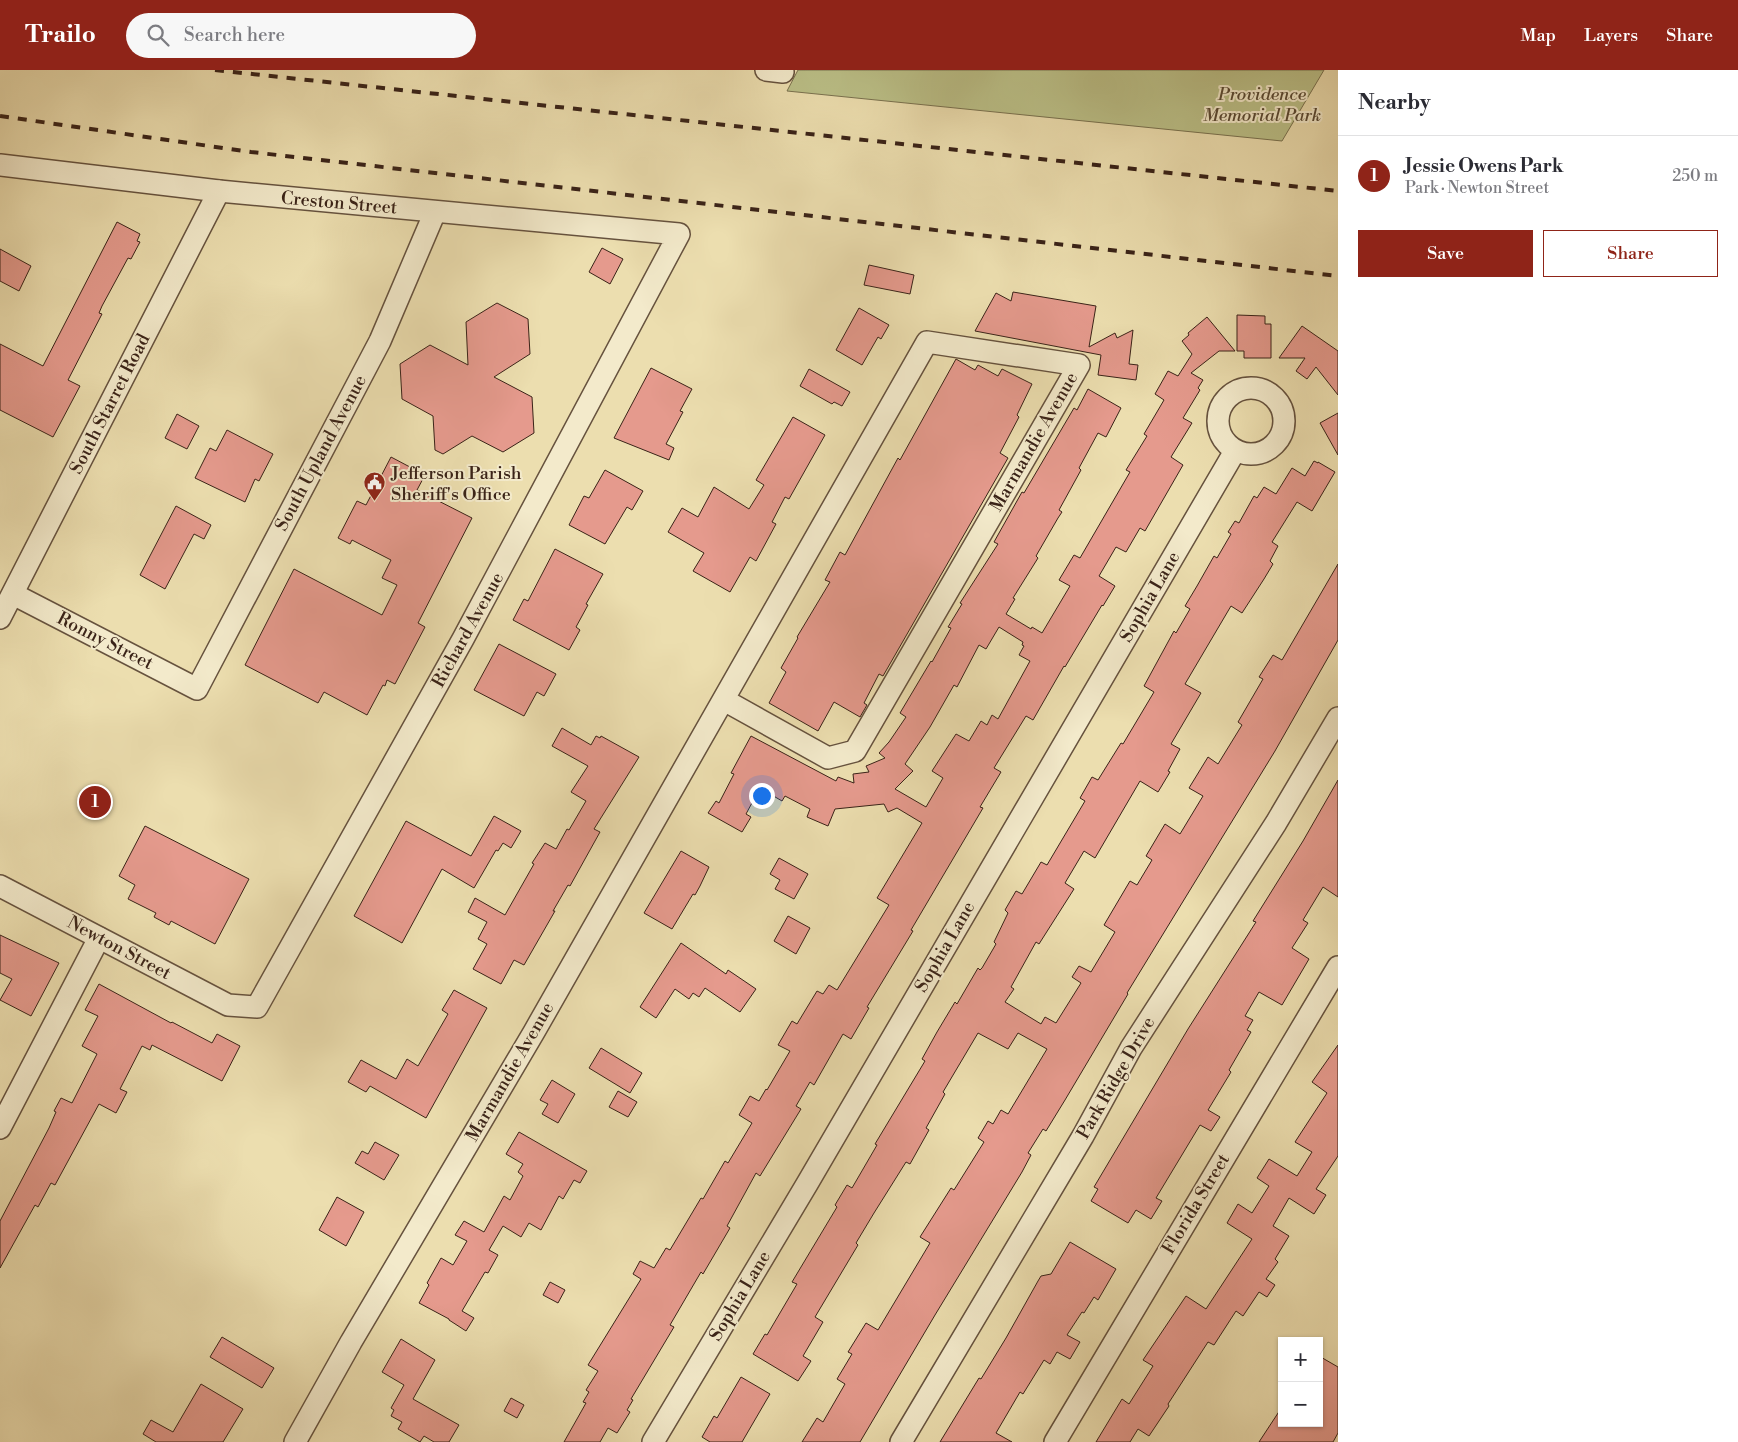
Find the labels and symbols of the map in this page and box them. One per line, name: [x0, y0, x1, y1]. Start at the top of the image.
park label: Providence Memorial Park: [1203, 83, 1321, 127]
street label: Creston Street: [280, 186, 399, 220]
street label: South Starret Road: [65, 329, 156, 478]
street label: Marmandie Avenue: [985, 368, 1083, 516]
street label: South Upland Avenue: [270, 371, 372, 535]
place label: Jefferson Parish Sheriff's Office: [390, 462, 522, 506]
public building icon: Jefferson Parish Sheriff's Office: [363, 471, 387, 502]
street label: Sophia Lane: [1115, 547, 1185, 647]
street label: Richard Avenue: [427, 568, 509, 692]
street label: Ronny Street: [53, 607, 158, 675]
pin: 1: [79, 783, 111, 821]
your location: [749, 783, 775, 809]
street label: Sophia Lane: [910, 897, 980, 997]
street label: Newton Street: [63, 911, 175, 985]
street label: Marmandie Avenue: [461, 998, 559, 1146]
street label: Park Ridge Drive: [1072, 1013, 1160, 1143]
street label: Florida Street: [1157, 1149, 1235, 1258]
street label: Sophia Lane: [704, 1247, 776, 1345]

